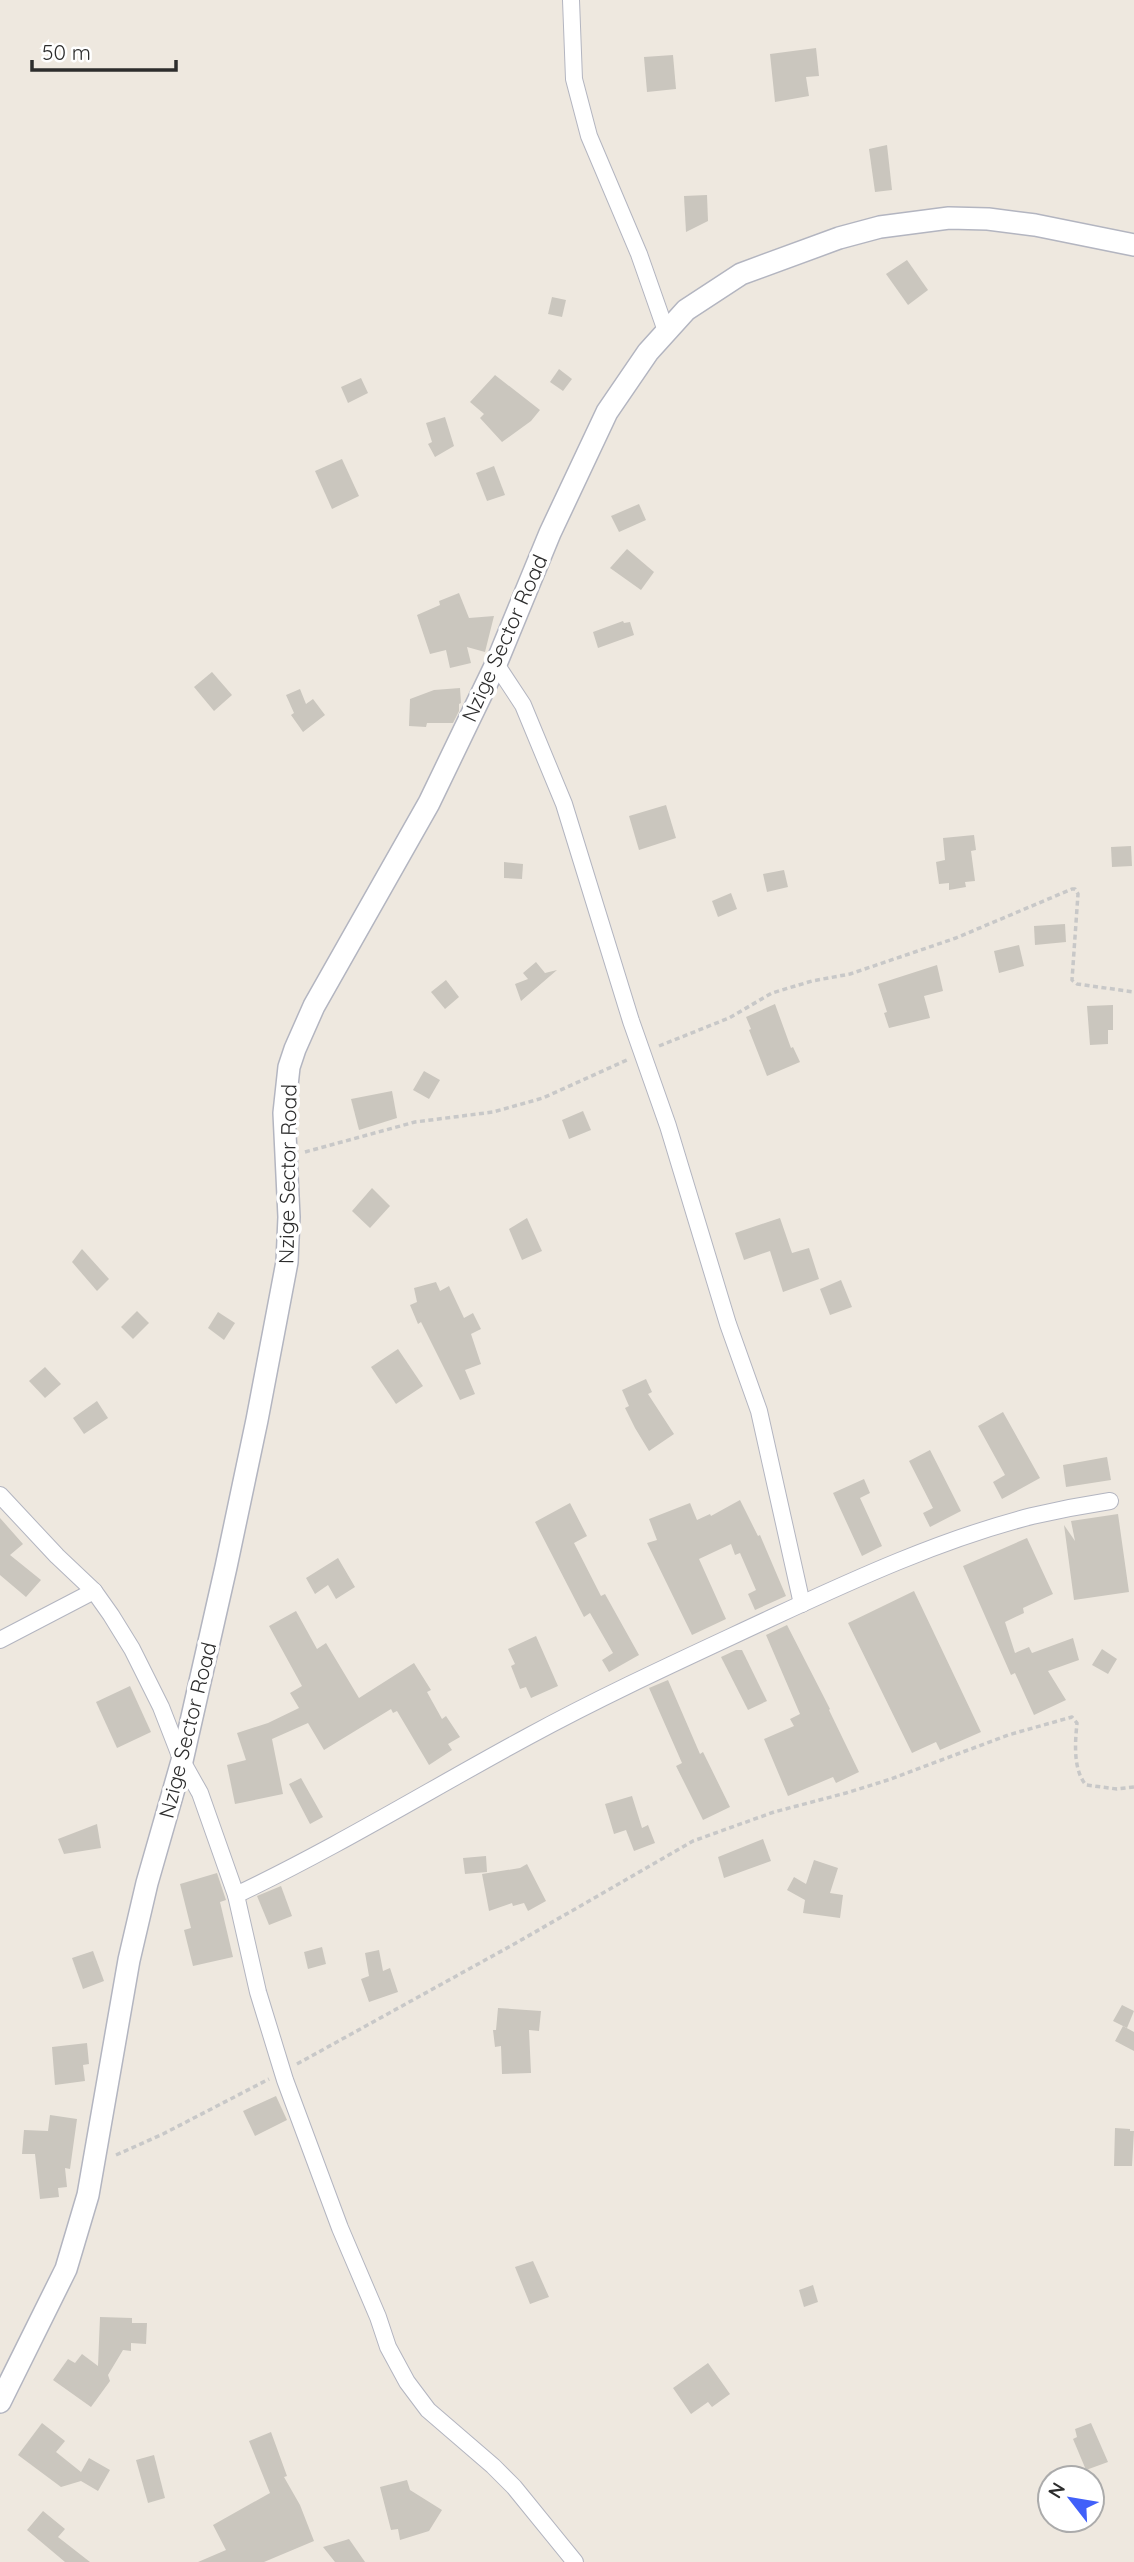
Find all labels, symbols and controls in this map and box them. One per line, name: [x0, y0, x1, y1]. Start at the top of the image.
scale bar: [32, 28, 175, 72]
text: 50 m: [42, 39, 91, 65]
street label: Nzige Sector Road: [455, 550, 553, 726]
street label: Nzige Sector Road: [272, 1084, 302, 1264]
street label: Nzige Sector Road: [153, 1639, 221, 1821]
north arrow: [1036, 2464, 1106, 2534]
text: N: [1043, 2478, 1070, 2502]

